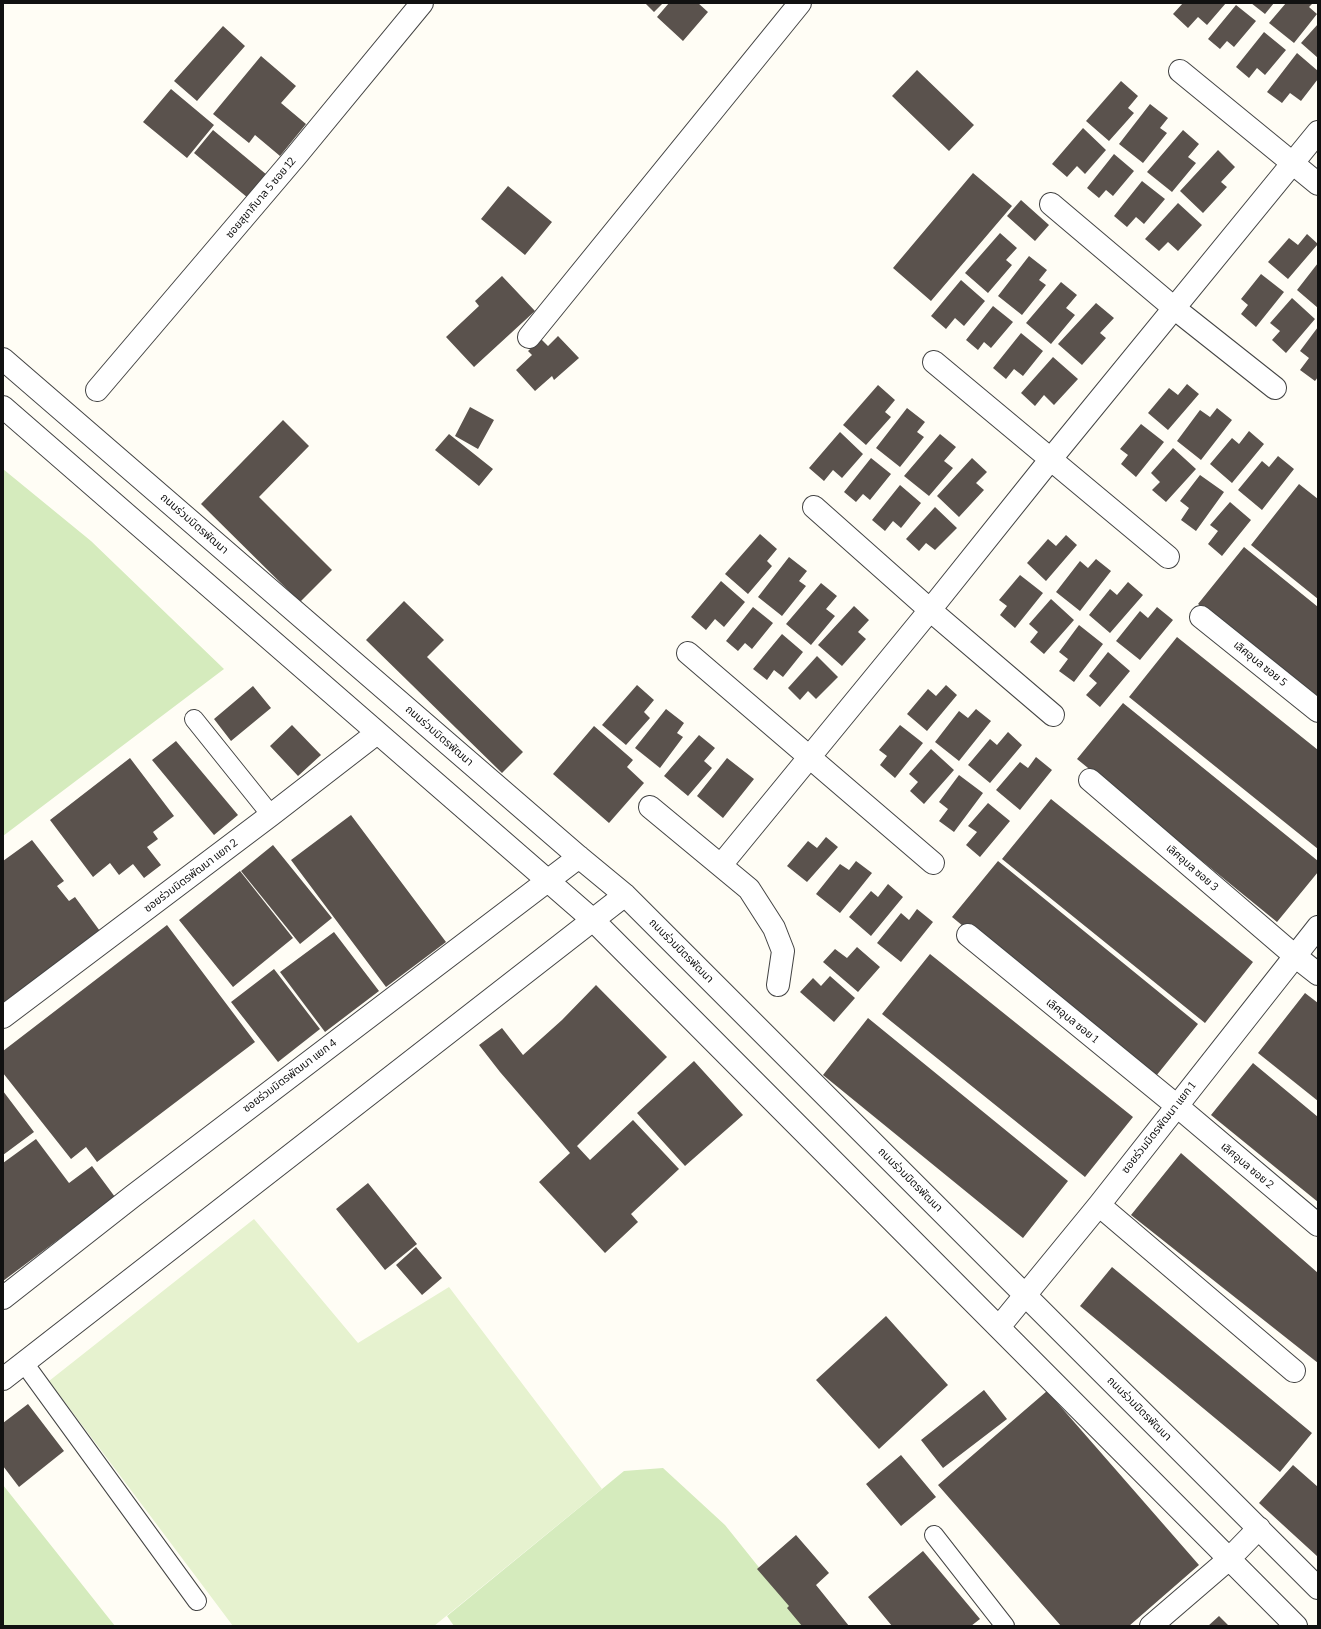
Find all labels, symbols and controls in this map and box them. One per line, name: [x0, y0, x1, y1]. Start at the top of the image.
street label: ซอยสุขาภิบาล 5 ซอย 12: [223, 155, 299, 241]
street label: ถนนร่วมมิตรพัฒนา: [157, 491, 231, 557]
street label: เลิศอุบล ซอย 5: [1231, 638, 1289, 690]
street label: ถนนร่วมมิตรพัฒนา: [402, 703, 476, 769]
street label: ซอยร่วมมิตรพัฒนา แยก 2: [142, 836, 240, 916]
street label: เลิศอุบล ซอย 3: [1163, 842, 1221, 894]
street label: ถนนร่วมมิตรพัฒนา: [646, 916, 716, 986]
street label: เลิศอุบล ซอย 1: [1043, 996, 1101, 1046]
street label: ซอยร่วมมิตรพัฒนา แยก 4: [240, 1036, 340, 1116]
street label: ซอยร่วมมิตรพัฒนา แยก 1: [1119, 1080, 1199, 1176]
street label: เลิศอุบล ซอย 2: [1218, 1140, 1276, 1192]
street label: ถนนร่วมมิตรพัฒนา: [875, 1145, 945, 1215]
street label: ถนนร่วมมิตรพัฒนา: [1104, 1374, 1174, 1444]

